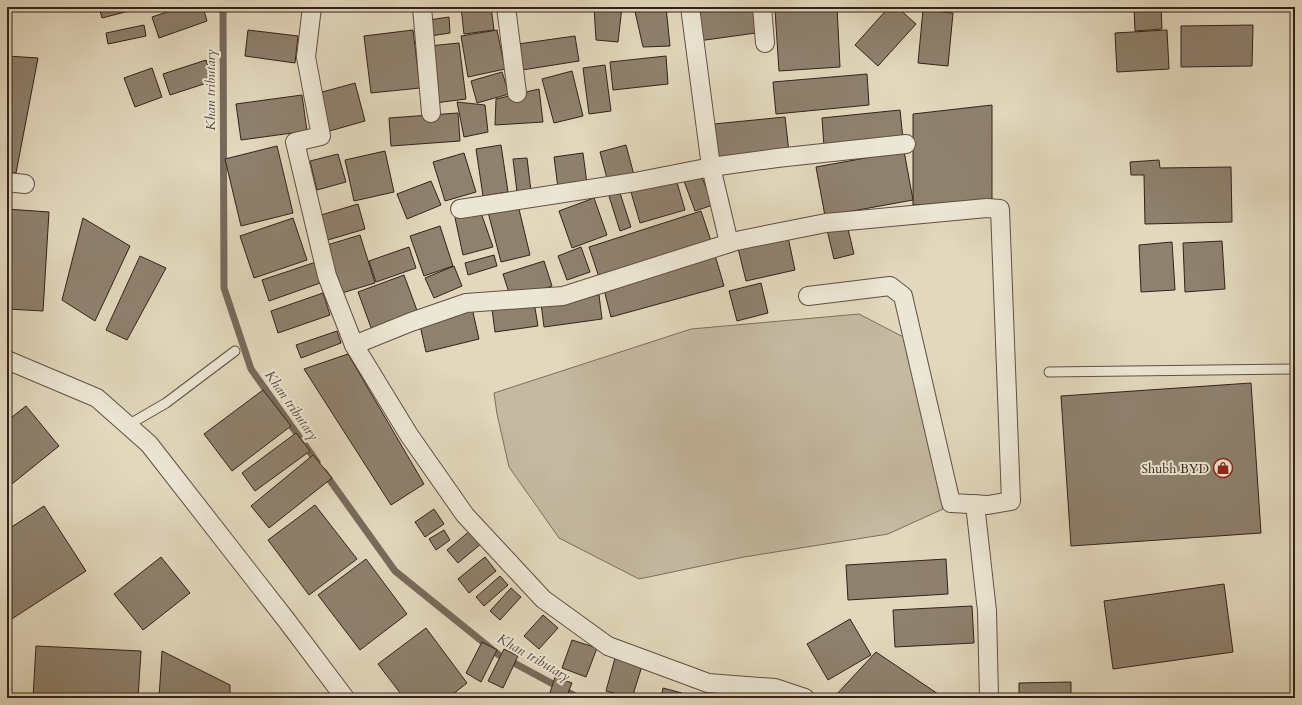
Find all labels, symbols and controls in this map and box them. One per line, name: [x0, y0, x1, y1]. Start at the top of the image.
water label: Khan tributary: [201, 49, 220, 131]
water label: Khan tributary: [260, 366, 323, 444]
shop icon: Shubh BYD: [1212, 457, 1234, 479]
place label: Shubh BYD: [1142, 460, 1209, 478]
water label: Khan tributary: [494, 629, 574, 686]

